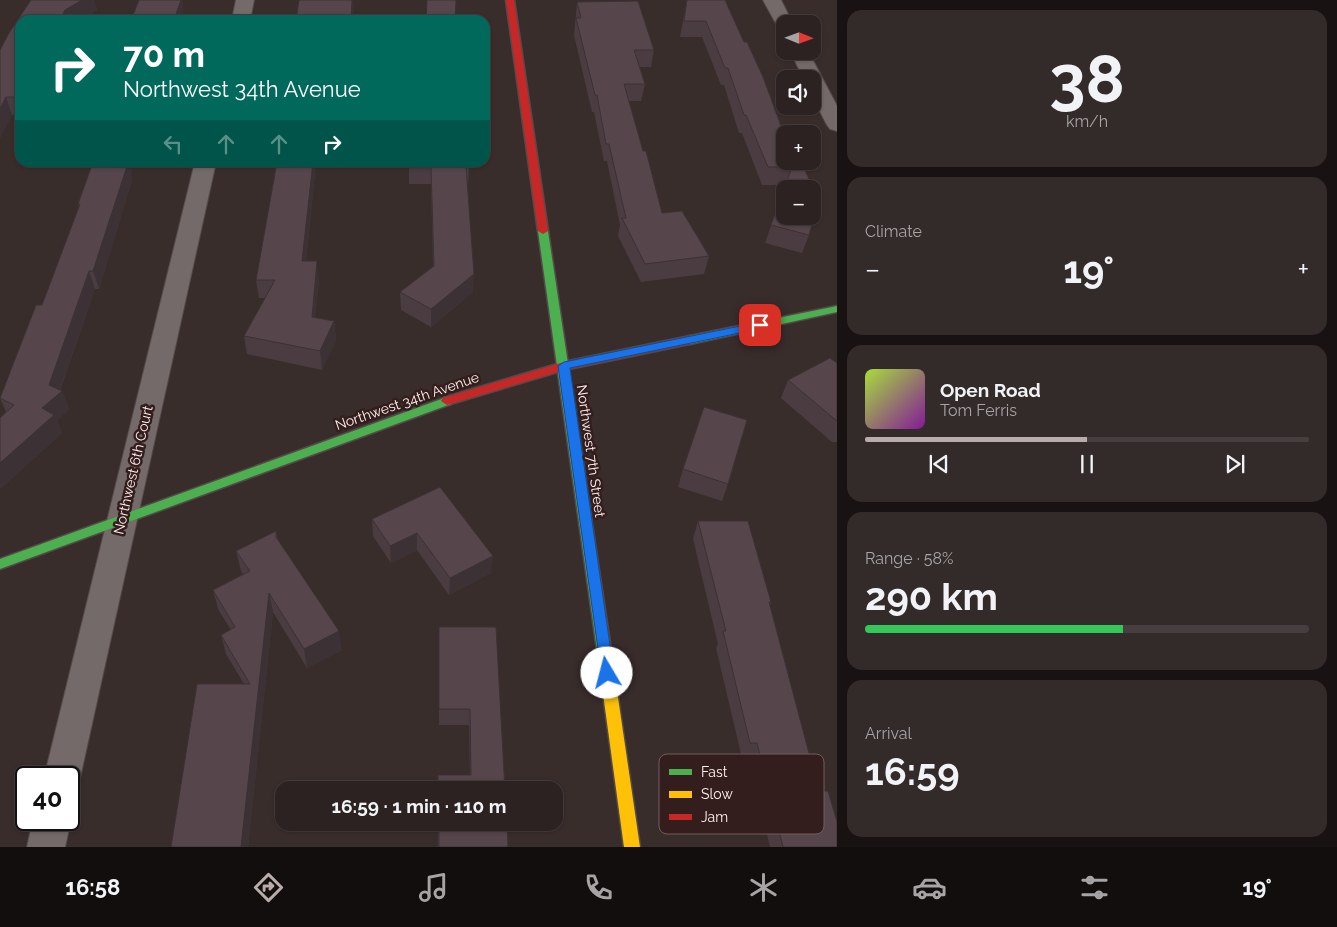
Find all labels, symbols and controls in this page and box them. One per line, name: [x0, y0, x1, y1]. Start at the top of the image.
north arrow: [776, 15, 821, 60]
map controls: [776, 15, 821, 225]
text: 70 m: [123, 34, 205, 75]
icon: right: [40, 35, 105, 100]
text: 38: [1049, 41, 1125, 117]
button: sound: [776, 70, 821, 115]
text: Northwest 34th Avenue: [123, 76, 361, 102]
text: km/h: [1066, 112, 1108, 131]
button: +: [776, 125, 821, 170]
icon: left: [159, 130, 187, 158]
icon: ahead: [212, 130, 240, 158]
icon: ahead: [265, 130, 293, 158]
icon: right: [318, 130, 346, 158]
button: −: [776, 180, 821, 225]
text: Climate: [865, 222, 922, 241]
text: 19°: [1063, 247, 1114, 292]
text: −: [865, 253, 880, 286]
text: +: [1297, 253, 1309, 286]
pin: [739, 304, 781, 346]
icon: arrive: [746, 311, 774, 339]
street label: Northwest 34th Avenue: [333, 369, 481, 433]
text: Open Road: [940, 379, 1041, 401]
street label: Northwest 7th Street: [574, 384, 608, 519]
text: Tom Ferris: [940, 401, 1017, 420]
street label: Northwest 6th Court: [110, 404, 156, 536]
icon: previous: [925, 450, 953, 478]
icon: pause: [1073, 450, 1101, 478]
icon: next: [1221, 450, 1249, 478]
text: Range · 58%: [865, 549, 953, 568]
text: 290 km: [865, 574, 998, 619]
position arrow: [580, 646, 632, 698]
text: Arrival: [865, 724, 912, 743]
text: 16:59: [865, 749, 960, 794]
legend: [659, 754, 824, 834]
text: Fast: [701, 764, 728, 780]
speed limit sign: 40: [15, 766, 80, 831]
text: Slow: [701, 786, 733, 802]
text: 16:59 · 1 min · 110 m: [332, 795, 506, 817]
text: Jam: [701, 809, 728, 825]
icon: directions: [251, 870, 286, 905]
icon: music: [416, 870, 451, 905]
icon: phone: [581, 870, 616, 905]
icon: climate: [746, 870, 781, 905]
icon: car: [912, 870, 947, 905]
icon: filters: [1077, 870, 1112, 905]
text: 16:58: [65, 874, 120, 900]
text: 19°: [1242, 874, 1272, 900]

